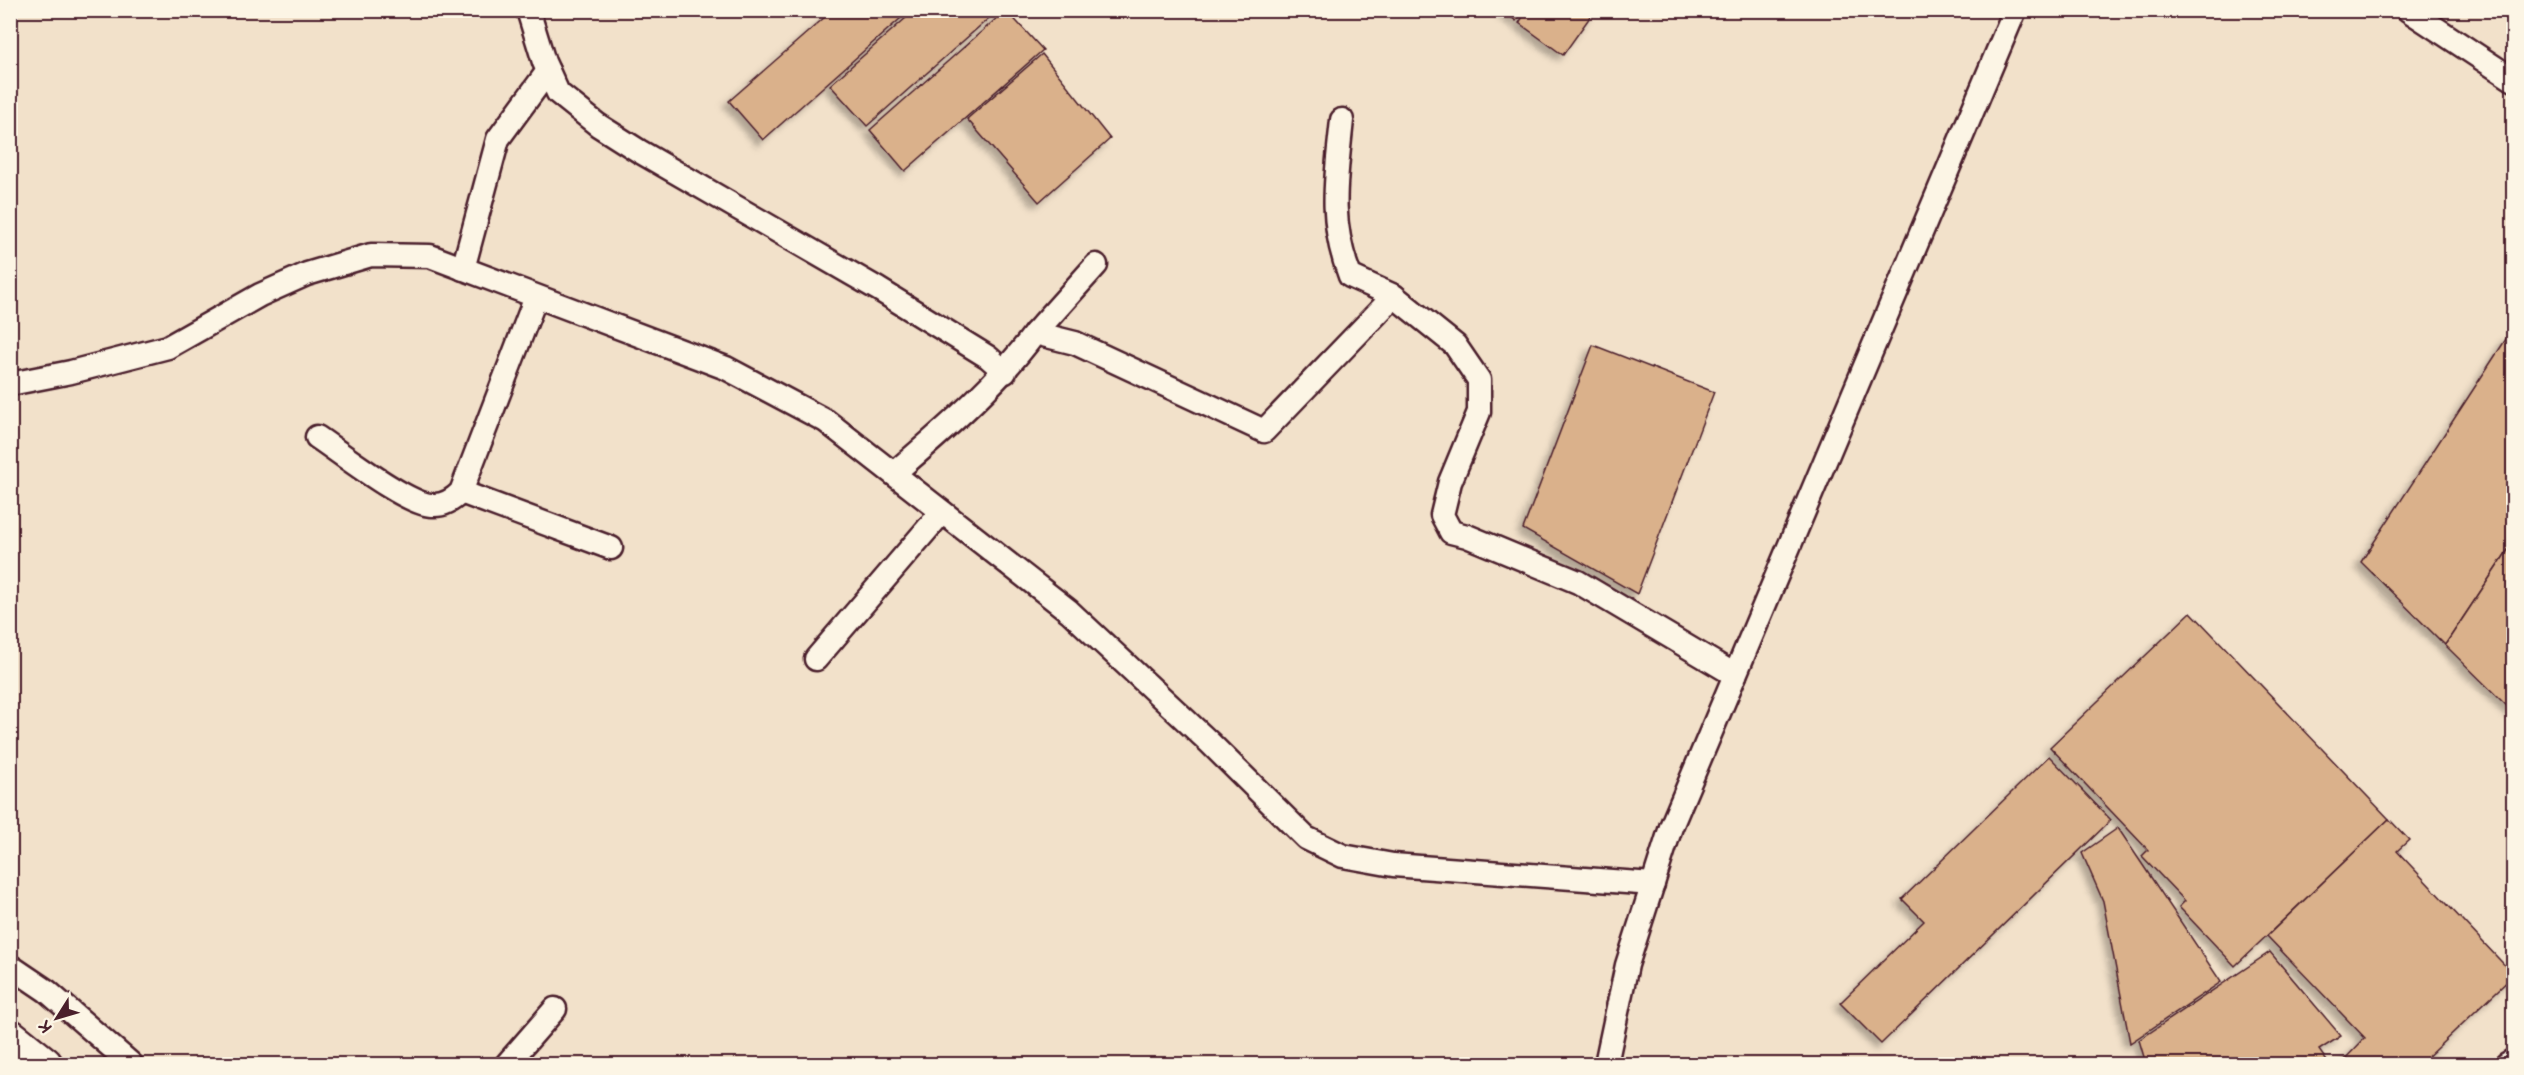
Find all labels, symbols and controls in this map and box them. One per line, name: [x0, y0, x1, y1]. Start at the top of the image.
north arrow: [27, 988, 87, 1048]
text: K: [35, 1016, 57, 1036]

